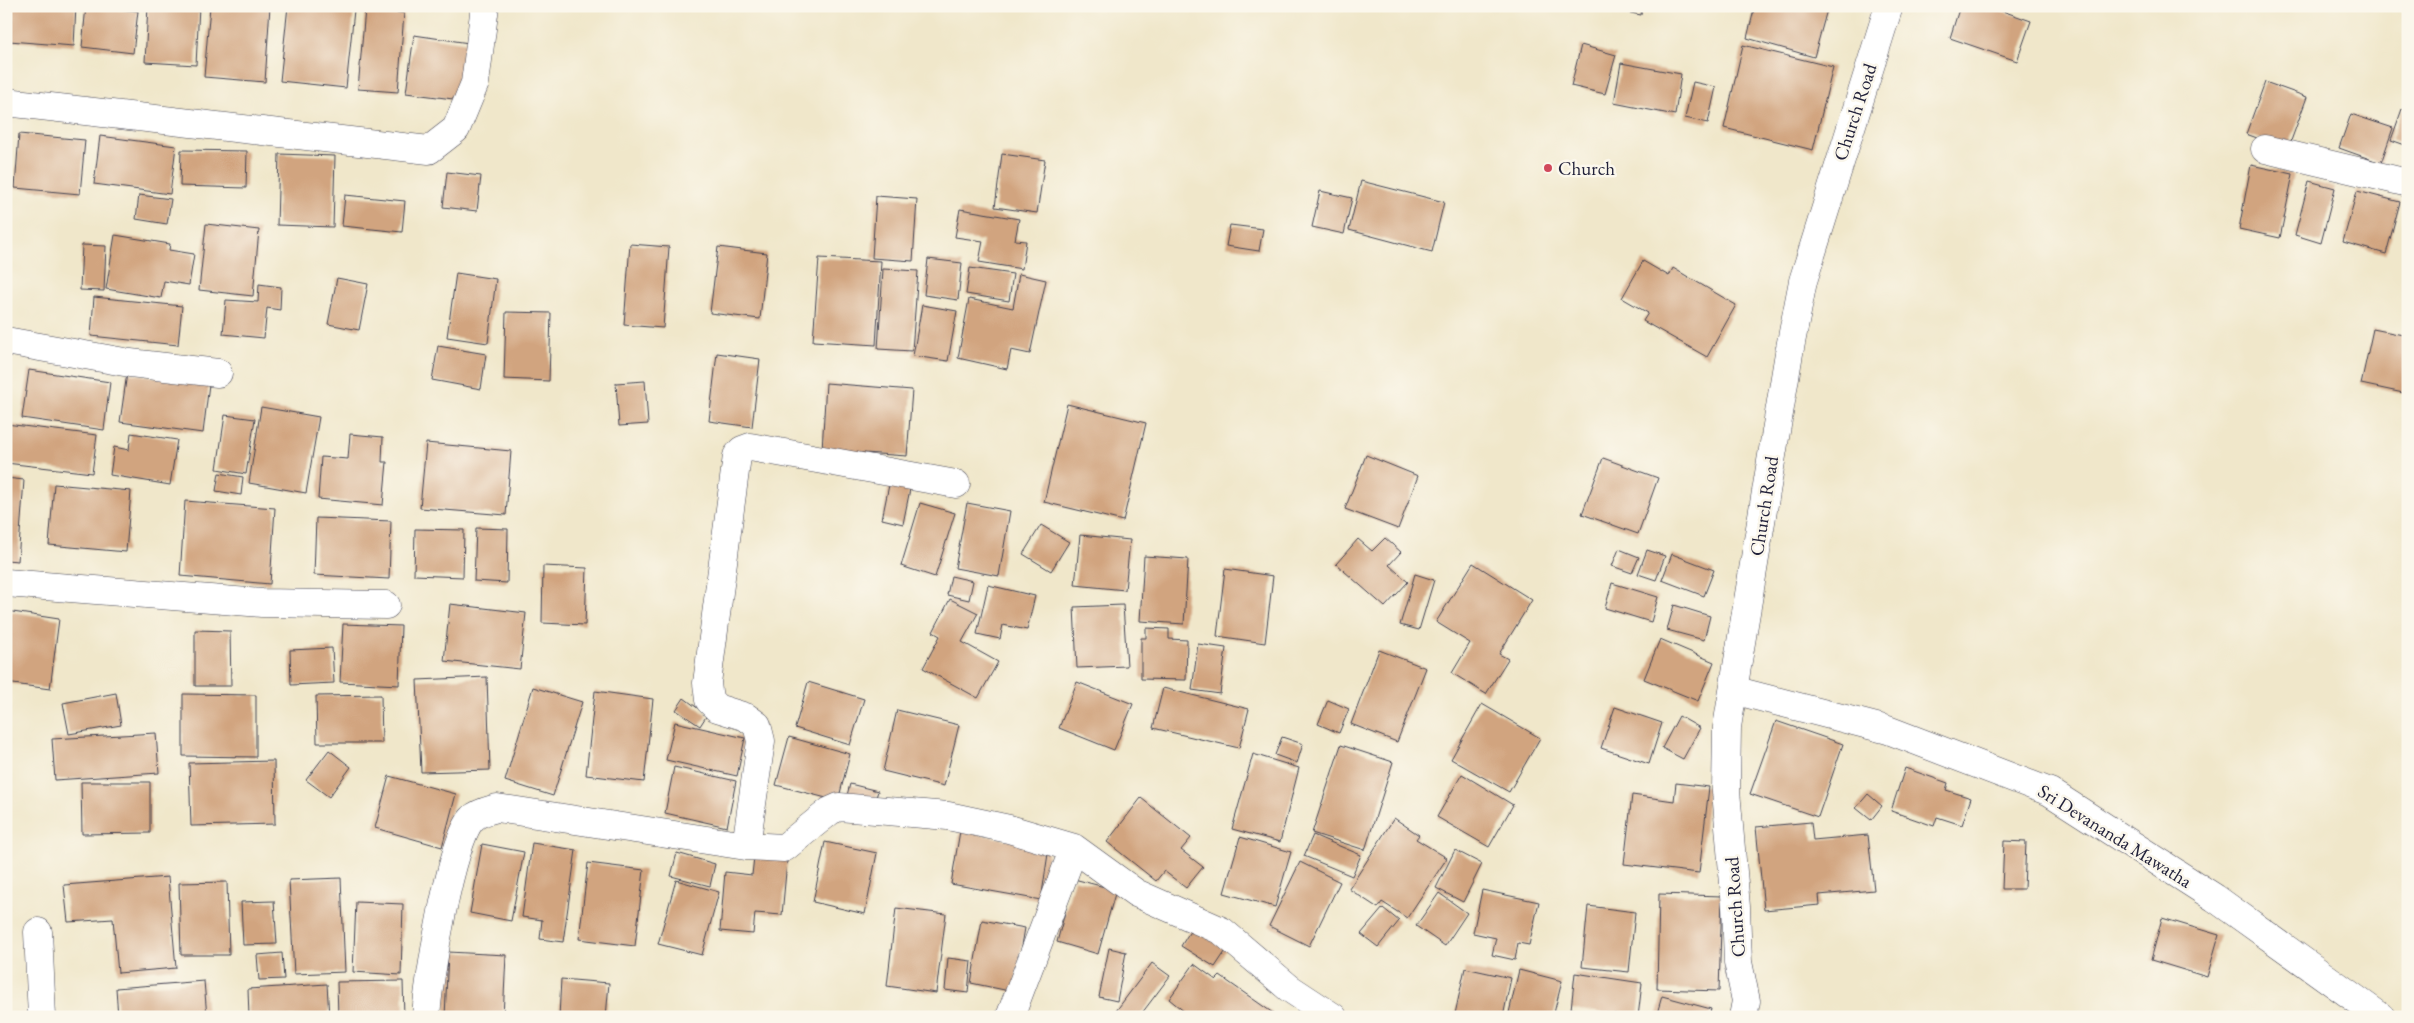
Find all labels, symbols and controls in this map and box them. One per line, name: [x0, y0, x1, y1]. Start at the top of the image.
street label: Church Road: [1828, 60, 1883, 164]
place label: Church: [1558, 156, 1615, 181]
marker: Church: [1542, 162, 1554, 174]
street label: Church Road: [1744, 454, 1784, 558]
street label: Sri Devananda Mawatha: [2033, 778, 2197, 894]
street label: Church Road: [1719, 856, 1751, 958]

